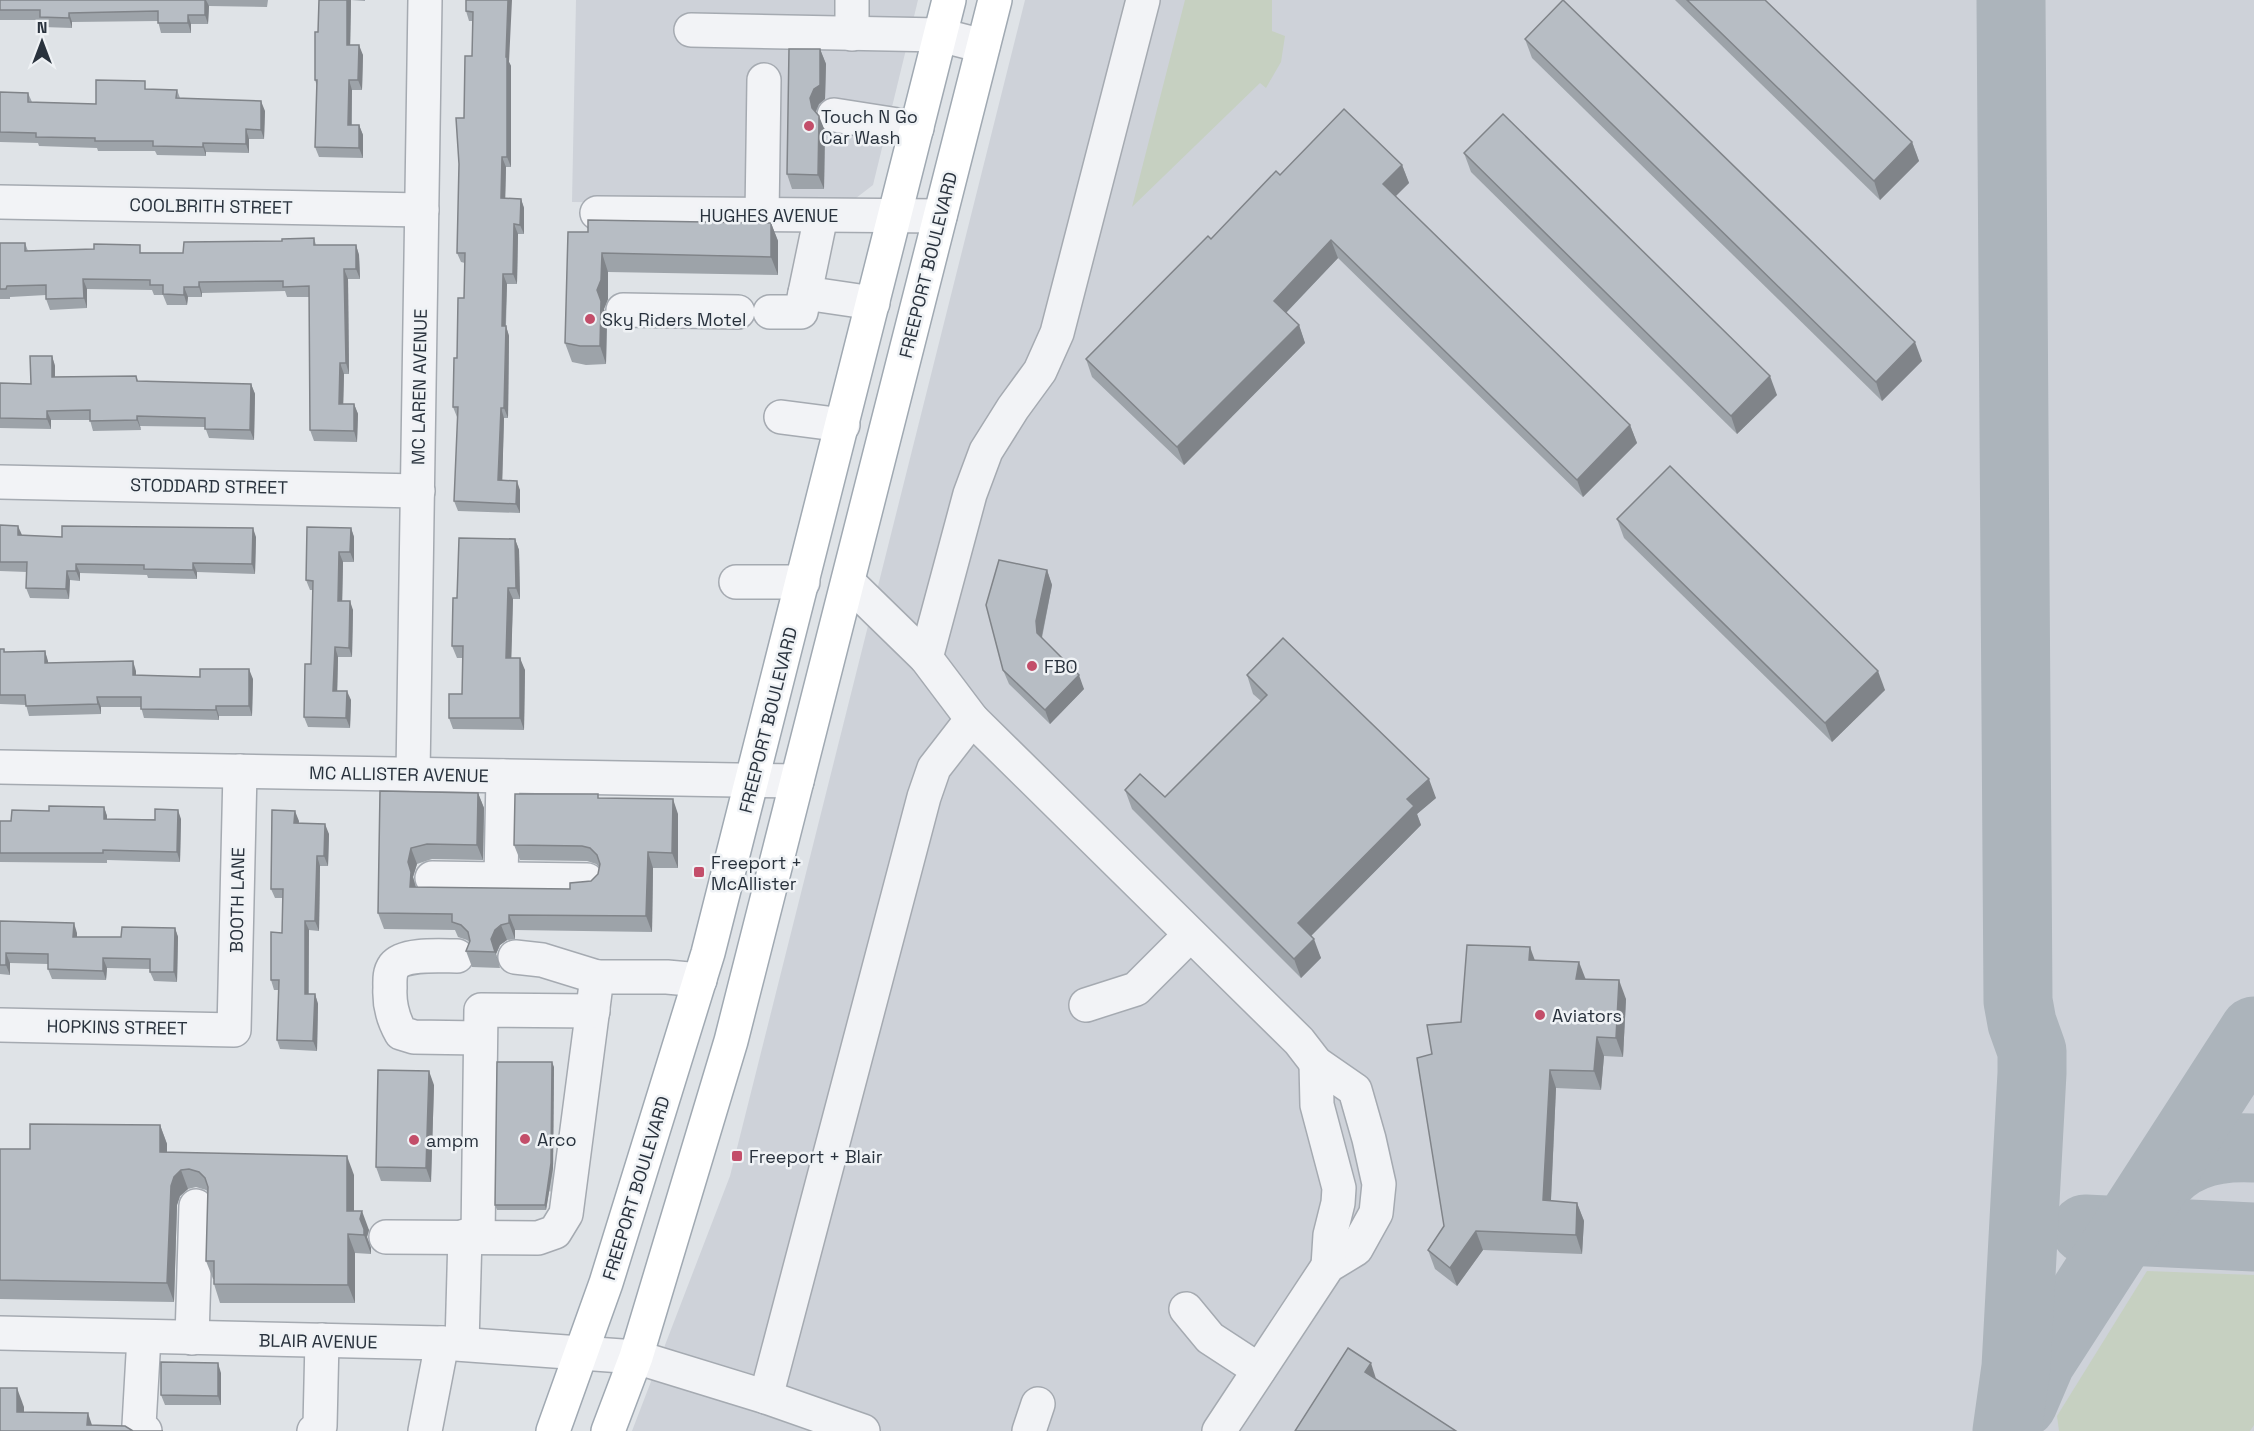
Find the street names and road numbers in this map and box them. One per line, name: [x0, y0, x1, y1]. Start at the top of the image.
street label: FREEPORT BOULEVARD: [894, 170, 962, 360]
street label: COOLBRITH STREET: [129, 193, 293, 219]
street label: HUGHES AVENUE: [700, 204, 838, 227]
street label: MC LAREN AVENUE: [406, 309, 432, 465]
street label: STODDARD STREET: [130, 473, 289, 499]
street label: FREEPORT BOULEVARD: [734, 625, 802, 815]
street label: MC ALLISTER AVENUE: [309, 761, 489, 787]
street label: BOOTH LANE: [225, 847, 249, 953]
street label: HOPKINS STREET: [46, 1014, 188, 1040]
street label: FREEPORT BOULEVARD: [597, 1093, 675, 1283]
street label: BLAIR AVENUE: [258, 1328, 378, 1354]

